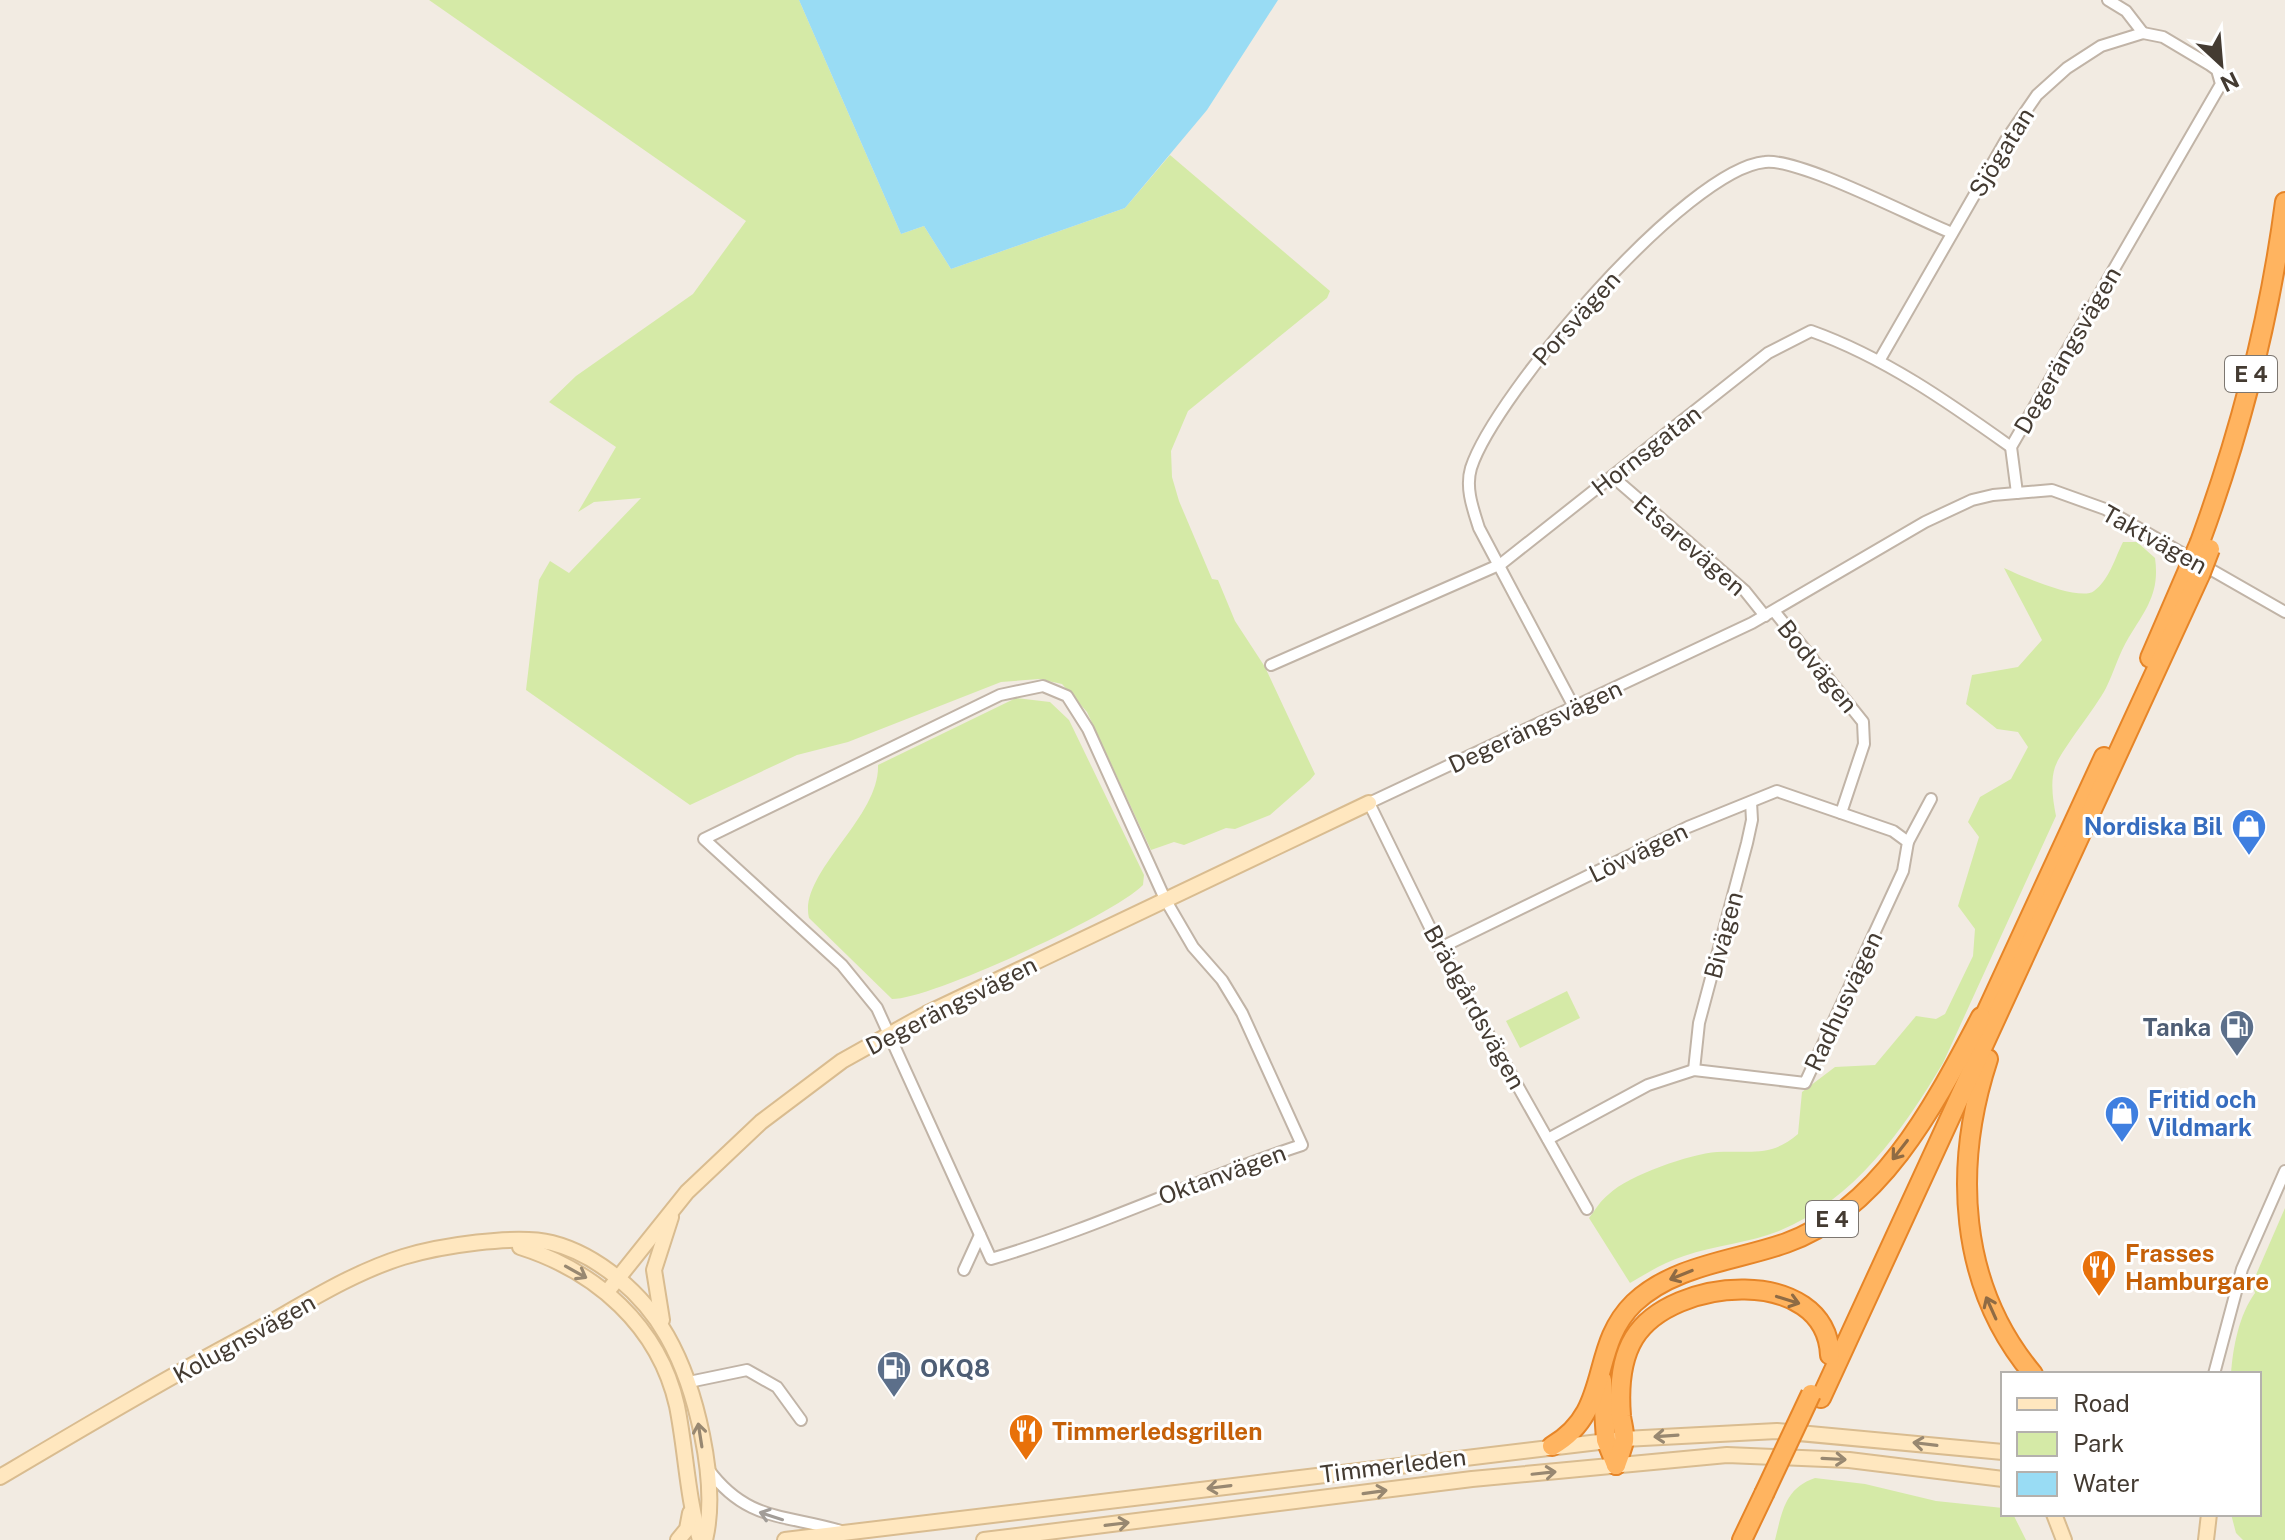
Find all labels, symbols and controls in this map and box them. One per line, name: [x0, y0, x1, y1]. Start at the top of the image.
north arrow: [2181, 24, 2261, 104]
text: N: [2216, 67, 2243, 97]
street label: Sjögatan: [1963, 102, 2039, 202]
street label: Degerängsvägen: [2008, 262, 2126, 438]
street label: Porsvägen: [1526, 265, 1626, 371]
road number: E 4: [2225, 356, 2277, 392]
street label: Hornsgatan: [1586, 399, 1706, 501]
street label: Etsarevägen: [1629, 489, 1751, 601]
street label: Taktvägen: [2098, 499, 2212, 579]
street label: Bodvägen: [1772, 614, 1864, 718]
street label: Degerängsvägen: [1444, 674, 1626, 778]
shop icon: Nordiska Bil: [2230, 807, 2268, 857]
place label: Nordiska Bil: [2084, 812, 2223, 840]
street label: Lövvägen: [1584, 816, 1692, 888]
street label: Bivägen: [1698, 888, 1748, 982]
street label: Brädgårdsvägen: [1418, 920, 1532, 1094]
street label: Radhusvägen: [1798, 927, 1888, 1075]
street label: Degerängsvägen: [861, 950, 1041, 1060]
fuel station icon: Tanka: [2218, 1008, 2256, 1058]
place label: Tanka: [2143, 1013, 2211, 1041]
place label: Fritid och Vildmark: [2148, 1085, 2256, 1141]
shop icon: Fritid och Vildmark: [2103, 1094, 2141, 1144]
street label: Oktanvägen: [1154, 1138, 1290, 1210]
one-way arrow: [1891, 1139, 1908, 1160]
road number: E 4: [1806, 1201, 1858, 1237]
place label: Frasses Hamburgare: [2125, 1239, 2269, 1295]
restaurant icon: Frasses Hamburgare: [2080, 1248, 2118, 1298]
one-way arrow: [564, 1264, 587, 1280]
one-way arrow: [1669, 1269, 1693, 1284]
street label: Kolugnsvägen: [168, 1287, 320, 1389]
one-way arrow: [1775, 1294, 1800, 1308]
one-way arrow: [1983, 1297, 1998, 1321]
fuel station icon: OKQ8: [875, 1349, 913, 1399]
place label: OKQ8: [920, 1354, 990, 1382]
legend: [2001, 1372, 2261, 1516]
text: Road: [2073, 1389, 2130, 1417]
restaurant icon: Timmerledsgrillen: [1007, 1412, 1045, 1462]
place label: Timmerledsgrillen: [1052, 1417, 1262, 1445]
one-way arrow: [691, 1423, 706, 1448]
one-way arrow: [1653, 1429, 1680, 1444]
text: Park: [2073, 1429, 2124, 1457]
one-way arrow: [1913, 1437, 1939, 1452]
street label: Timmerleden: [1318, 1442, 1468, 1488]
one-way arrow: [1820, 1452, 1847, 1467]
one-way arrow: [1530, 1465, 1557, 1480]
text: Water: [2073, 1469, 2140, 1497]
one-way arrow: [1206, 1479, 1233, 1494]
one-way arrow: [1361, 1484, 1387, 1499]
one-way arrow: [758, 1507, 783, 1522]
one-way arrow: [1103, 1516, 1129, 1531]

